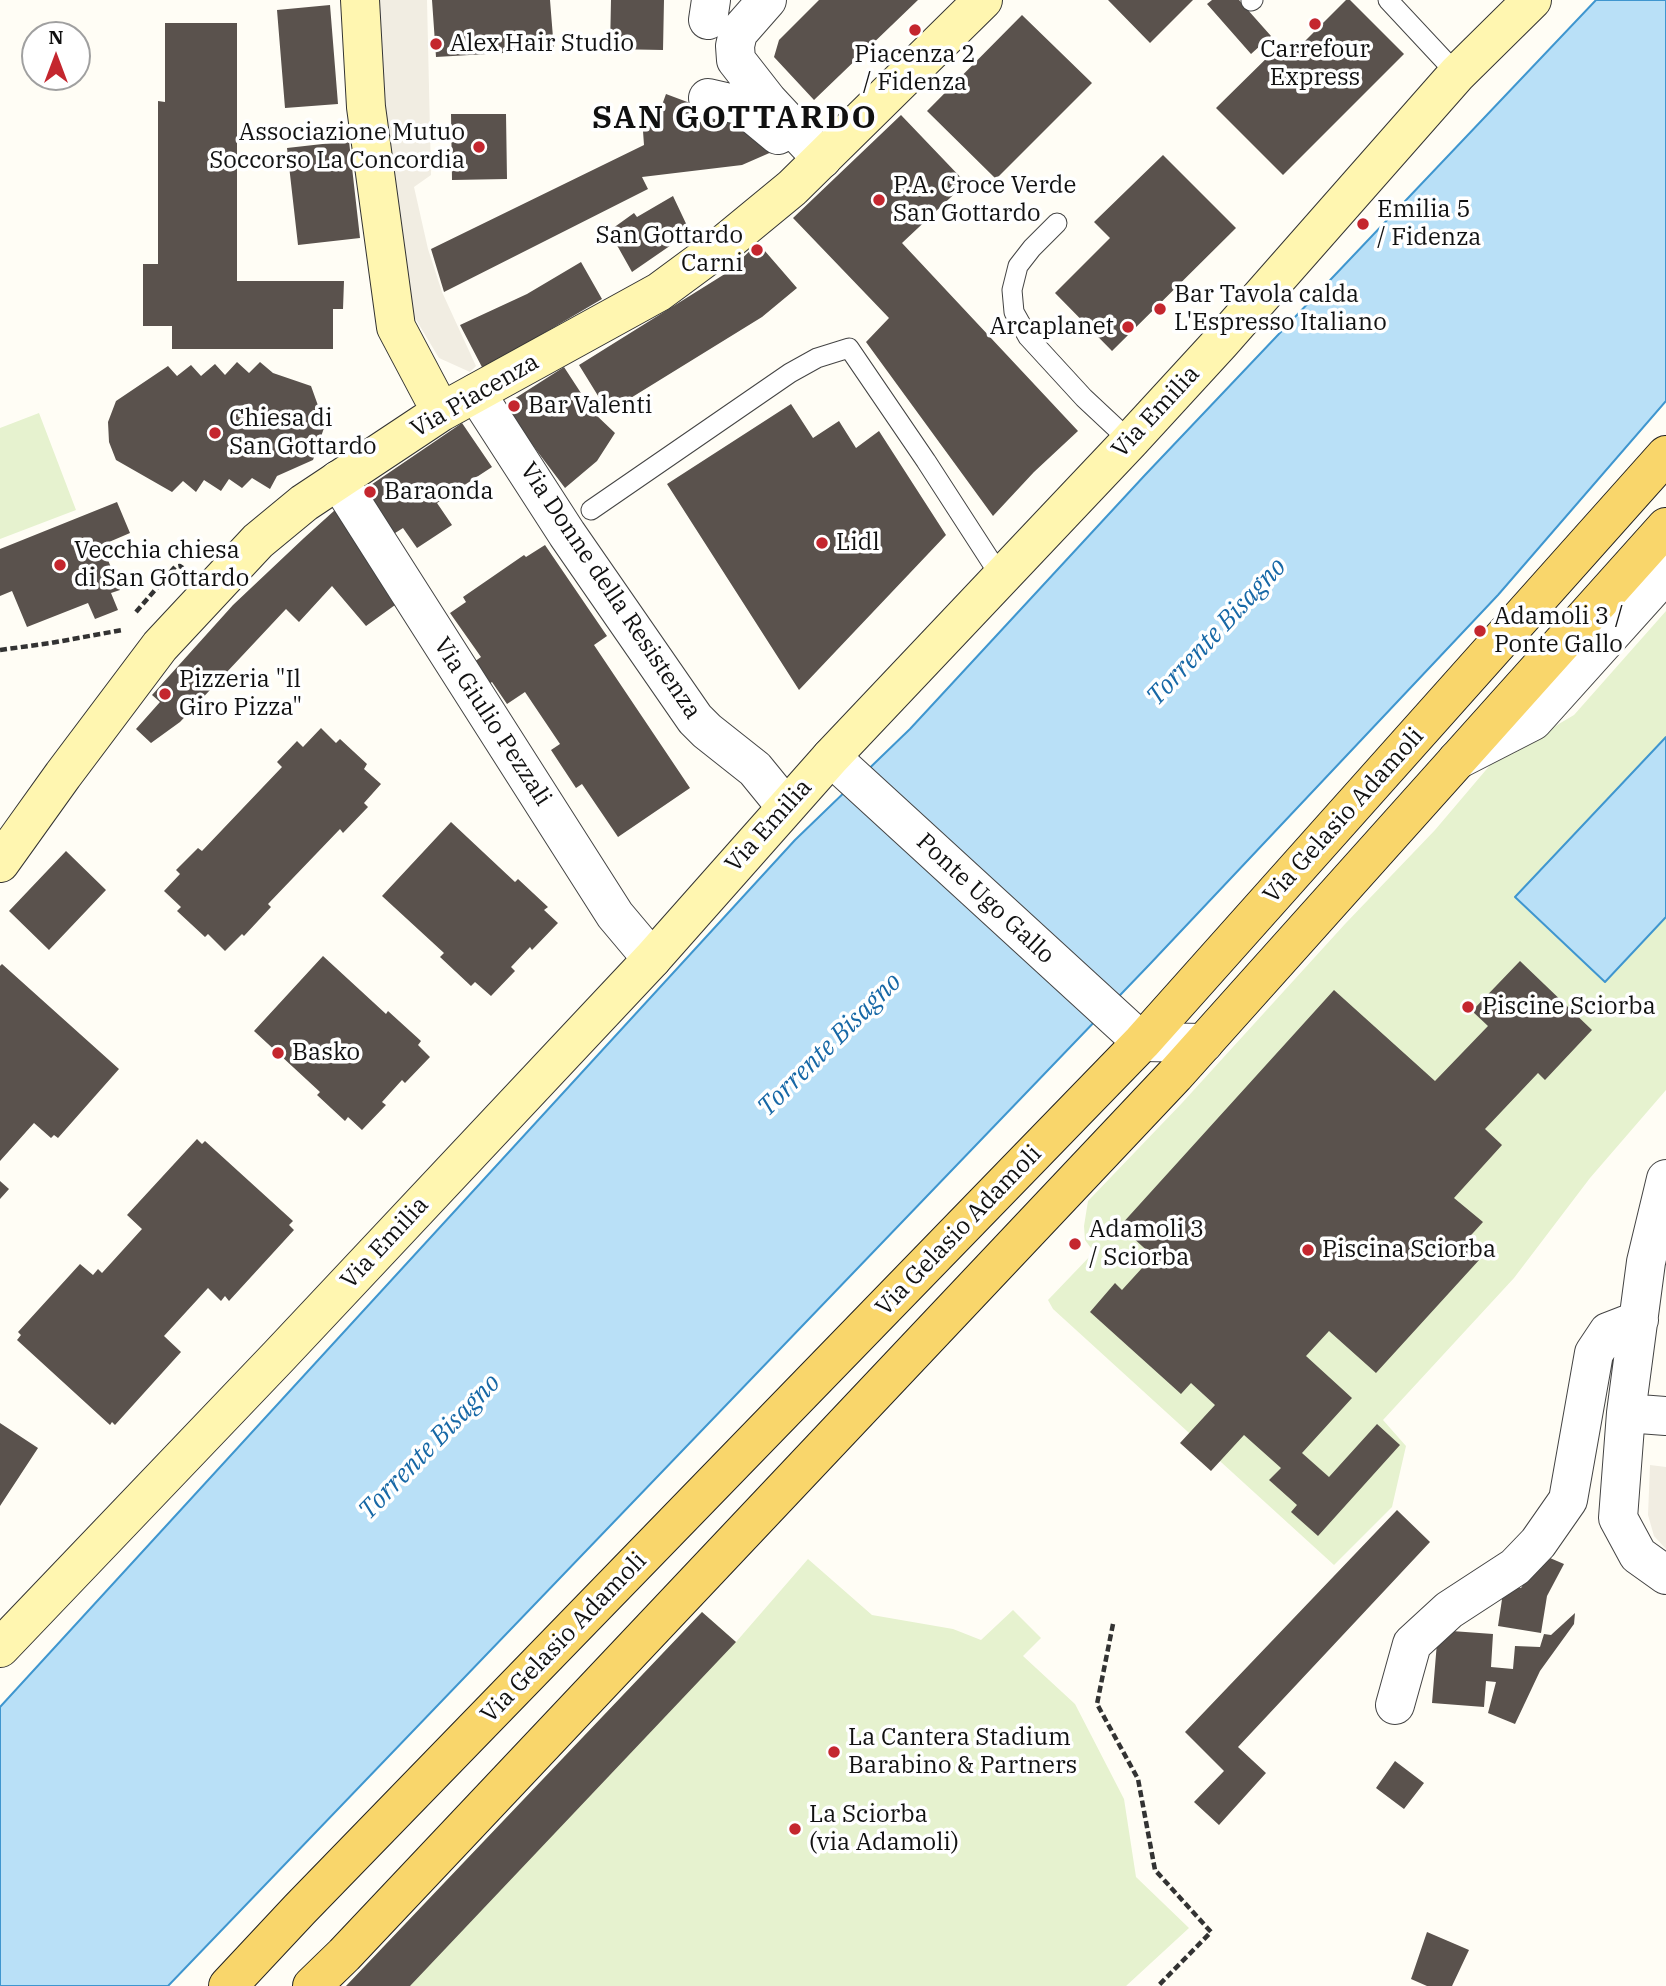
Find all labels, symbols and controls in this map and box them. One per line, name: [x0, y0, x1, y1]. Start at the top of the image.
marker: Carrefour Express: [1307, 16, 1323, 32]
north arrow: [21, 21, 91, 91]
marker: Piacenza 2 / Fidenza: [907, 22, 923, 38]
text: N: [48, 25, 64, 49]
place label: Alex Hair Studio: [450, 30, 634, 58]
marker: Alex Hair Studio: [428, 36, 444, 52]
place label: Carrefour Express: [1260, 36, 1370, 92]
place label: Piacenza 2 / Fidenza: [854, 41, 976, 97]
district label: SAN GOTTARDO: [594, 100, 876, 138]
place label: Associazione Mutuo Soccorso La Concordia: [209, 119, 465, 175]
marker: Associazione Mutuo Soccorso La Concordia: [471, 139, 487, 155]
place label: P.A. Croce Verde San Gottardo: [893, 172, 1076, 228]
marker: P.A. Croce Verde San Gottardo: [871, 192, 887, 208]
place label: Emilia 5 / Fidenza: [1377, 196, 1481, 252]
marker: Emilia 5 / Fidenza: [1355, 216, 1371, 232]
place label: San Gottardo Carni: [595, 222, 743, 278]
marker: San Gottardo Carni: [749, 242, 765, 258]
place label: Bar Tavola calda L'Espresso Italiano: [1174, 281, 1387, 337]
marker: Bar Tavola calda L'Espresso Italiano: [1152, 301, 1168, 317]
place label: Arcaplanet: [990, 313, 1114, 341]
marker: Arcaplanet: [1120, 319, 1136, 335]
street label: Via Piacenza: [406, 348, 544, 444]
street label: Via Emilia: [1106, 360, 1206, 464]
place label: Bar Valenti: [528, 392, 652, 420]
marker: Bar Valenti: [506, 398, 522, 414]
place label: Chiesa di San Gottardo: [229, 405, 377, 461]
marker: Chiesa di San Gottardo: [207, 425, 223, 441]
street label: Via Donne della Resistenza: [513, 457, 707, 725]
place label: Baraonda: [384, 478, 493, 506]
marker: Baraonda: [362, 484, 378, 500]
place label: Lidl: [836, 529, 880, 557]
marker: Lidl: [814, 535, 830, 551]
place label: Vecchia chiesa di San Gottardo: [74, 537, 249, 593]
water label: Torrente Bisagno: [1141, 552, 1293, 712]
marker: Vecchia chiesa di San Gottardo: [52, 557, 68, 573]
place label: Adamoli 3 / Ponte Gallo: [1494, 603, 1624, 659]
marker: Adamoli 3 / Ponte Gallo: [1472, 623, 1488, 639]
street label: Via Giulio Pezzali: [427, 632, 557, 812]
place label: Pizzeria "Il Giro Pizza": [179, 666, 302, 722]
marker: Pizzeria "Il Giro Pizza": [157, 686, 173, 702]
street label: Via Gelasio Adamoli: [1258, 722, 1430, 910]
street label: Via Emilia: [720, 773, 818, 879]
street label: Ponte Ugo Gallo: [910, 828, 1060, 970]
water label: Torrente Bisagno: [752, 967, 908, 1123]
place label: Piscine Sciorba: [1482, 993, 1656, 1021]
marker: Piscine Sciorba: [1460, 999, 1476, 1015]
place label: Basko: [292, 1039, 360, 1067]
marker: Basko: [270, 1045, 286, 1061]
street label: Via Gelasio Adamoli: [870, 1140, 1048, 1322]
street label: Via Emilia: [335, 1191, 435, 1295]
place label: Adamoli 3 / Sciorba: [1089, 1216, 1204, 1272]
marker: Adamoli 3 / Sciorba: [1067, 1236, 1083, 1252]
place label: Piscina Sciorba: [1322, 1236, 1496, 1264]
marker: Piscina Sciorba: [1300, 1242, 1316, 1258]
water label: Torrente Bisagno: [353, 1368, 507, 1526]
street label: Via Gelasio Adamoli: [475, 1547, 653, 1729]
place label: La Cantera Stadium Barabino & Partners: [848, 1724, 1077, 1780]
marker: La Cantera Stadium Barabino & Partners: [826, 1744, 842, 1760]
place label: La Sciorba (via Adamoli): [809, 1801, 959, 1857]
marker: La Sciorba (via Adamoli): [787, 1821, 803, 1837]

